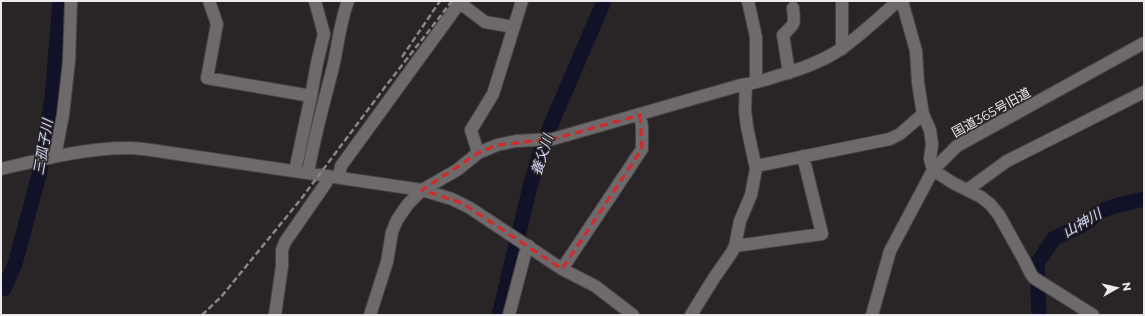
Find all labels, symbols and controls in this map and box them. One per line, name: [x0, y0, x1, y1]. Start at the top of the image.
street label: 国道365号旧道: [949, 84, 1033, 140]
water label: 三孤子川: [29, 116, 57, 176]
water label: 養父川: [527, 130, 558, 178]
water label: 山神川: [1059, 204, 1106, 241]
north arrow: [1097, 268, 1137, 308]
text: N: [1119, 281, 1134, 292]

